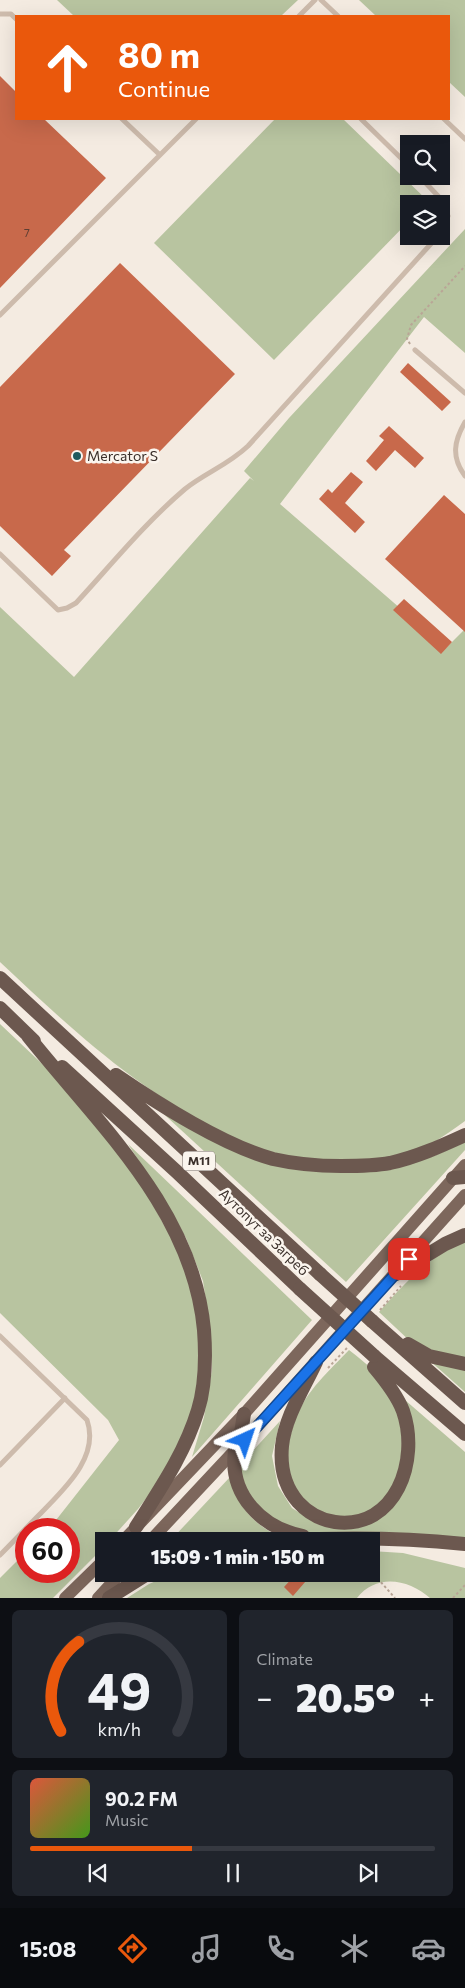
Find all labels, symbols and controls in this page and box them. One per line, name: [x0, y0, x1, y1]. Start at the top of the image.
text: 80 m: [118, 32, 200, 75]
icon: ahead: [35, 35, 100, 100]
text: Continue: [118, 75, 210, 102]
map controls: [400, 135, 450, 245]
button: search: [400, 135, 450, 185]
button: layers: [400, 195, 450, 245]
house number: 7: [24, 226, 30, 239]
place label: Mercator S: [87, 447, 158, 464]
marker: Mercator S: [71, 450, 83, 462]
road number: M11: [183, 1152, 215, 1170]
street label: Аутопут за Загреб: [216, 1185, 313, 1279]
pin: [388, 1238, 430, 1280]
icon: arrive: [395, 1245, 423, 1273]
position arrow: [218, 1413, 270, 1465]
speed limit sign: 60: [15, 1518, 80, 1583]
text: 15:09 · 1 min · 150 m: [151, 1545, 324, 1568]
text: Climate: [257, 1649, 313, 1668]
text: 49: [87, 1657, 151, 1721]
text: 20.5°: [296, 1673, 395, 1720]
text: −: [257, 1680, 272, 1714]
text: +: [419, 1680, 435, 1714]
text: km/h: [98, 1718, 141, 1740]
text: 90.2 FM: [105, 1787, 178, 1810]
text: Music: [105, 1810, 149, 1829]
icon: previous: [84, 1859, 112, 1887]
icon: pause: [219, 1859, 247, 1887]
icon: next: [354, 1859, 382, 1887]
icon: directions: [115, 1931, 150, 1966]
icon: music: [189, 1931, 224, 1966]
icon: phone: [263, 1931, 298, 1966]
icon: climate: [337, 1931, 372, 1966]
icon: car: [411, 1931, 446, 1966]
text: 15:08: [19, 1935, 76, 1962]

